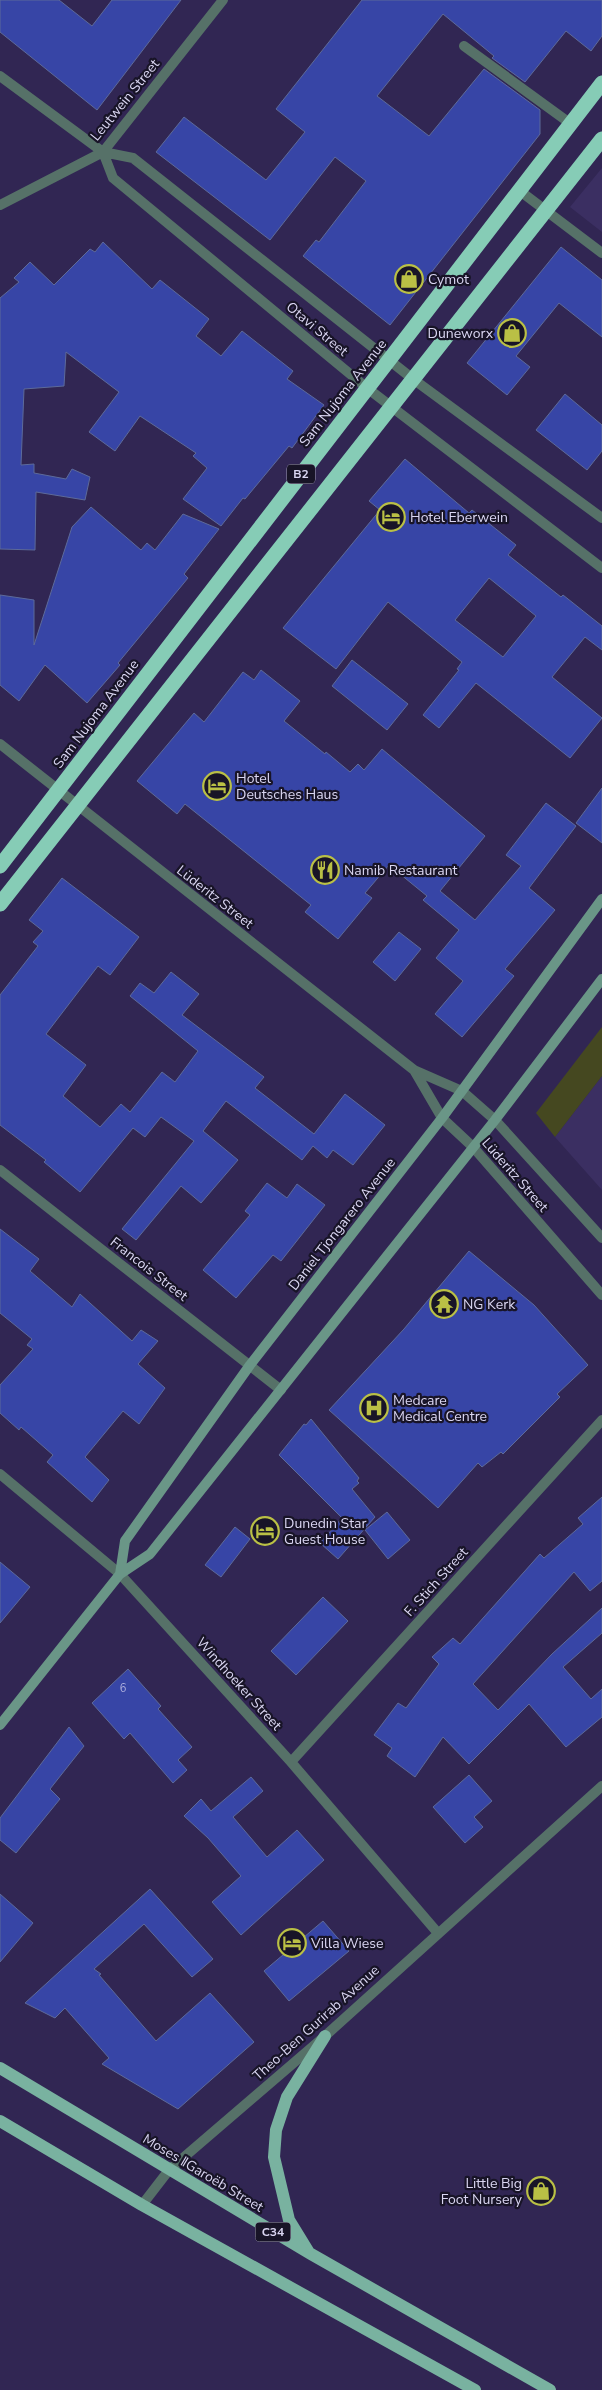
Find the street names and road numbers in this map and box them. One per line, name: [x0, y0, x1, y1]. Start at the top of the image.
street label: Leutwein Street: [86, 55, 164, 145]
street label: Otavi Street: [282, 298, 352, 361]
street label: Sam Nujoma Avenue: [295, 335, 391, 451]
road number: B2: [287, 464, 315, 484]
street label: Sam Nujoma Avenue: [49, 656, 143, 772]
street label: Lüderitz Street: [173, 861, 257, 933]
street label: Lüderitz Street: [478, 1134, 553, 1216]
street label: Daniel Tjongarero Avenue: [284, 1154, 400, 1294]
street label: Francois Street: [106, 1233, 192, 1305]
street label: F. Stich Street: [400, 1543, 472, 1621]
street label: Windhoeker Street: [192, 1633, 286, 1735]
street label: Theo-Ben Gurirab Avenue: [249, 1961, 383, 2085]
street label: Moses ǁGaroëb Street: [139, 2129, 267, 2217]
road number: C34: [256, 2222, 290, 2242]

